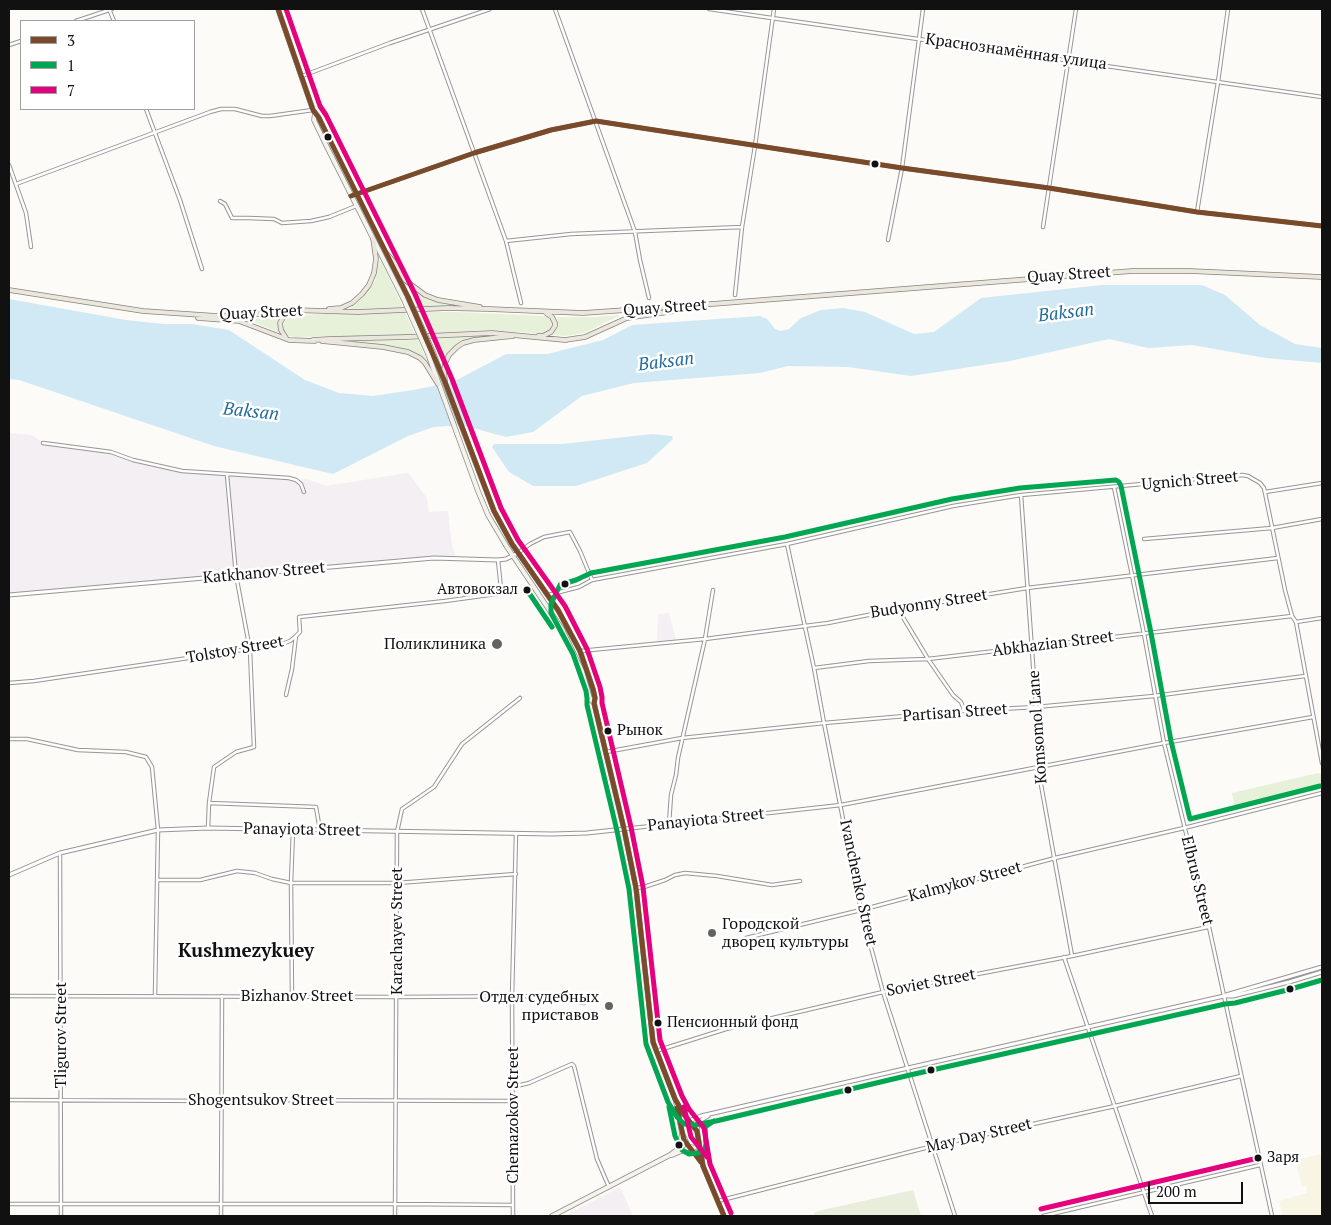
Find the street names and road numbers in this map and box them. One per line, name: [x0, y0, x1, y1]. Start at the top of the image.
street label: Краснознамённая улица: [924, 30, 1108, 74]
street label: Quay Street: [1027, 263, 1111, 287]
street label: Quay Street: [623, 296, 707, 320]
street label: Quay Street: [219, 301, 303, 325]
street label: Ugnich Street: [1141, 467, 1239, 495]
street label: Katkhanov Street: [202, 558, 326, 588]
street label: Budyonny Street: [869, 585, 989, 623]
street label: Abkhazian Street: [991, 627, 1115, 661]
street label: Tolstoy Street: [185, 632, 285, 668]
street label: Komsomol Lane: [1024, 670, 1052, 784]
street label: Partisan Street: [902, 700, 1008, 726]
street label: Panayiota Street: [647, 804, 765, 836]
street label: Ivanchenko Street: [835, 818, 881, 948]
street label: Panayiota Street: [243, 819, 361, 841]
street label: Elbrus Street: [1177, 834, 1217, 928]
street label: Kalmykov Street: [906, 858, 1024, 906]
street label: Karachayev Street: [387, 867, 407, 995]
street label: Soviet Street: [885, 965, 977, 1001]
street label: Tligurov Street: [51, 982, 71, 1088]
street label: Bizhanov Street: [241, 986, 353, 1006]
street label: Chemazokov Street: [503, 1046, 523, 1184]
street label: Shogentsukov Street: [188, 1090, 334, 1110]
street label: May Day Street: [924, 1115, 1034, 1157]

